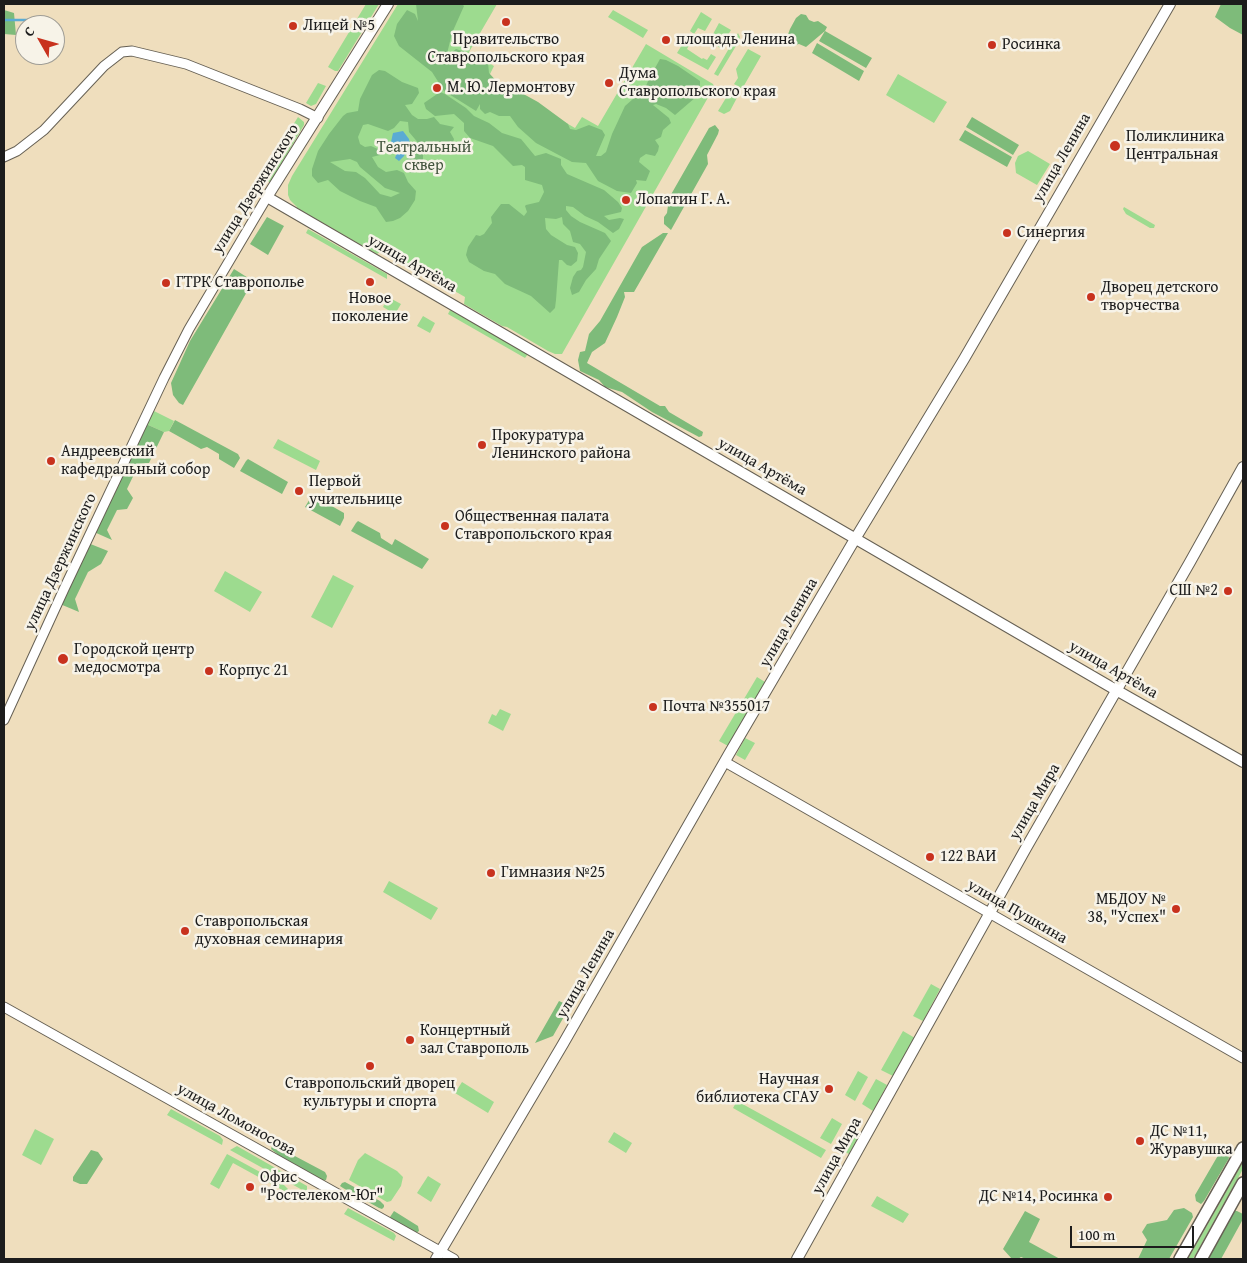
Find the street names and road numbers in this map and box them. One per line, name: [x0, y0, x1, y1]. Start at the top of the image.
street label: улица Ленина: [1029, 110, 1095, 206]
street label: улица Дзержинского: [208, 121, 304, 257]
street label: улица Артёма: [364, 231, 460, 297]
street label: улица Артёма: [714, 434, 810, 500]
street label: улица Дзержинского: [21, 490, 101, 634]
street label: улица Ленина: [756, 575, 822, 671]
street label: улица Артёма: [1065, 637, 1161, 703]
street label: улица Мира: [1005, 760, 1065, 844]
street label: улица Пушкина: [964, 876, 1070, 948]
street label: улица Ленина: [553, 926, 619, 1022]
street label: улица Ломоносова: [173, 1079, 299, 1161]
street label: улица Мира: [808, 1114, 866, 1198]

